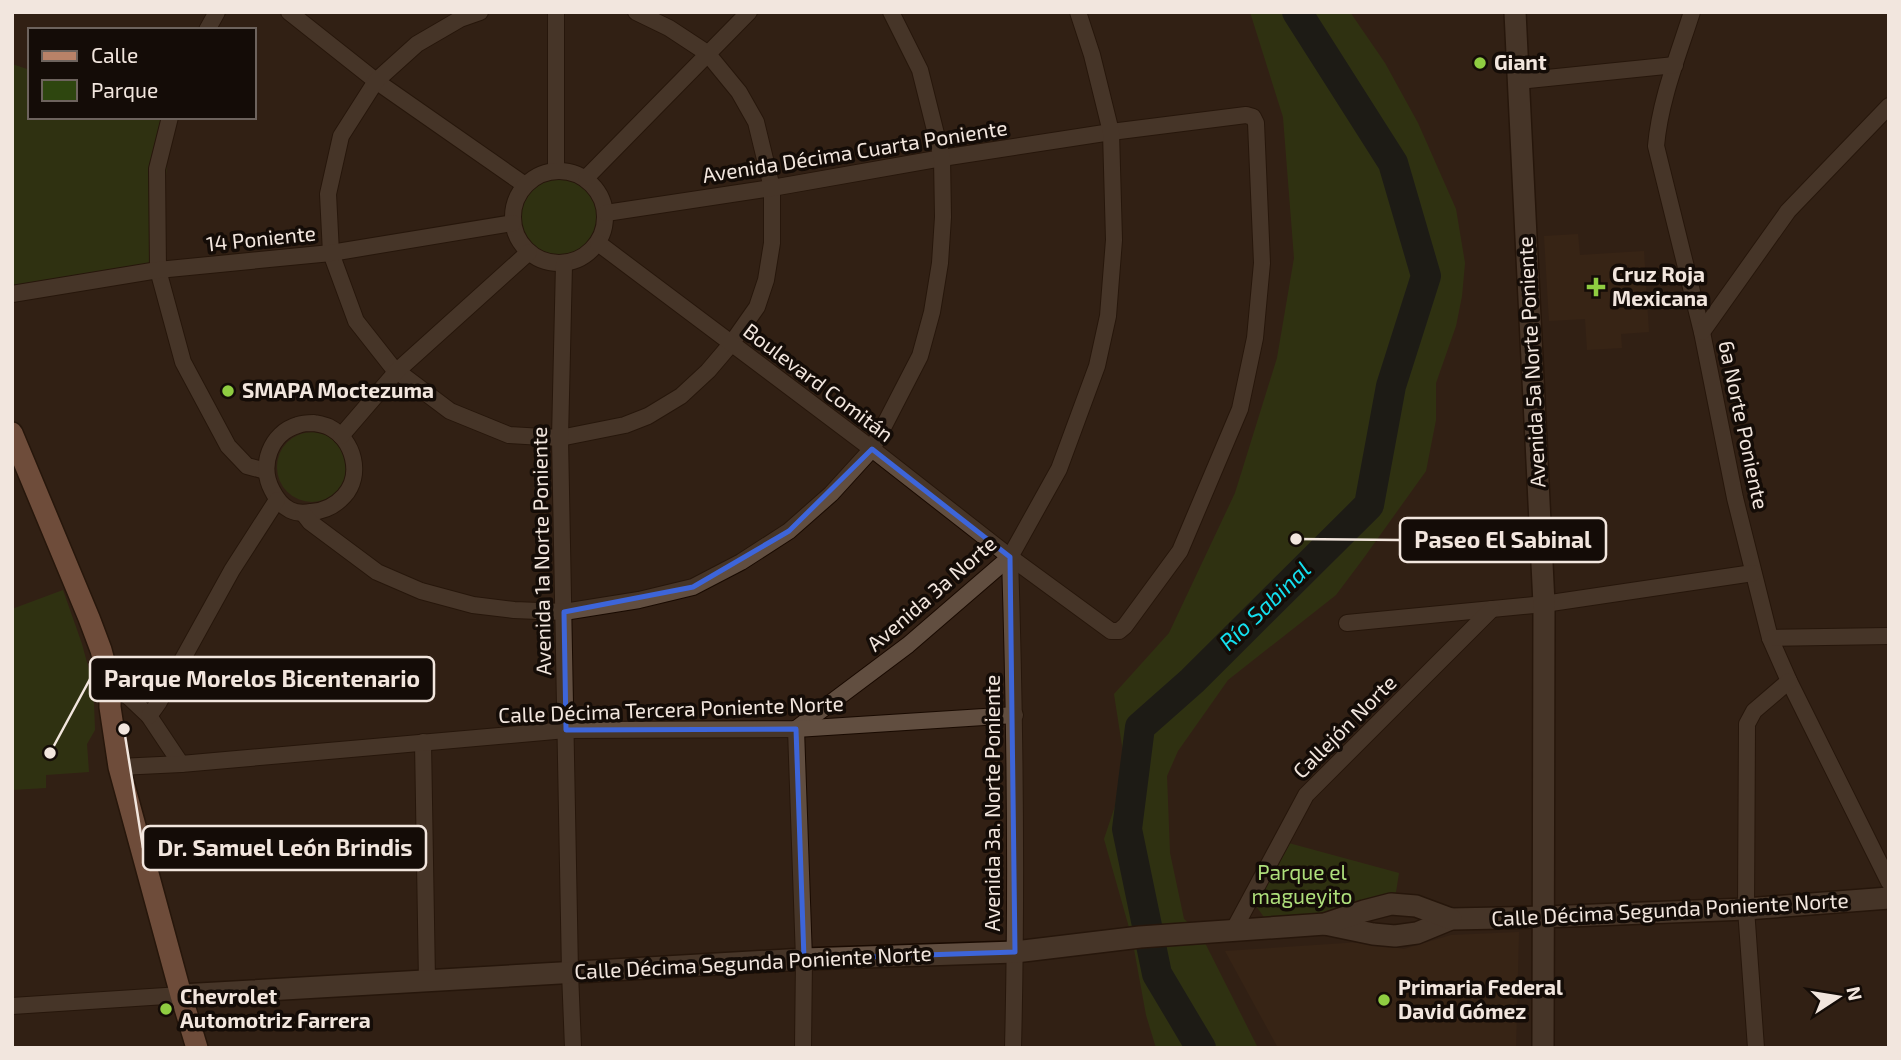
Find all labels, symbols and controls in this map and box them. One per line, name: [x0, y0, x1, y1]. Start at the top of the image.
legend: [28, 28, 256, 119]
text: Calle: [91, 42, 138, 67]
place label: Giant: [1494, 49, 1547, 74]
marker: Giant: [1472, 55, 1488, 71]
text: Parque: [91, 77, 158, 102]
street label: Avenida Décima Cuarta Poniente: [701, 114, 1009, 187]
street label: 14 Poniente: [205, 219, 317, 256]
street label: Avenida 5a Norte Poniente: [1511, 236, 1550, 488]
place label: Cruz Roja Mexicana: [1612, 261, 1708, 310]
marker: Cruz Roja Mexicana: [1586, 277, 1606, 297]
street label: Boulevard Comitán: [739, 317, 899, 446]
street label: 6a Norte Poniente: [1714, 338, 1775, 511]
place label: SMAPA Moctezuma: [242, 377, 434, 402]
marker: SMAPA Moctezuma: [220, 383, 236, 399]
street label: Avenida 1a Norte Poniente: [526, 427, 555, 676]
callout: Paseo El Sabinal: [1400, 518, 1606, 562]
text: Paseo El Sabinal: [1414, 525, 1592, 553]
street label: Avenida 3a Norte: [861, 530, 1001, 656]
water label: Río Sabinal: [1213, 555, 1316, 656]
callout: Parque Morelos Bicentenario: [90, 657, 434, 701]
text: Parque Morelos Bicentenario: [104, 664, 420, 692]
street label: Callejón Norte: [1287, 669, 1401, 783]
street label: Avenida 3a. Norte Poniente: [979, 675, 1004, 931]
street label: Calle Décima Tercera Poniente Norte: [498, 690, 844, 727]
callout: Dr. Samuel León Brindis: [143, 826, 426, 870]
text: Dr. Samuel León Brindis: [157, 833, 413, 861]
park label: Parque el magueyito: [1251, 859, 1353, 908]
street label: Calle Décima Segunda Poniente Norte: [1491, 887, 1849, 930]
street label: Calle Décima Segunda Poniente Norte: [574, 940, 932, 983]
north arrow: [1803, 962, 1873, 1032]
place label: Primaria Federal David Gómez: [1398, 974, 1563, 1023]
place label: Chevrolet Automotriz Farrera: [180, 983, 371, 1032]
text: N: [1842, 984, 1868, 1002]
marker: Primaria Federal David Gómez: [1376, 992, 1392, 1008]
marker: Chevrolet Automotriz Farrera: [158, 1001, 174, 1017]

